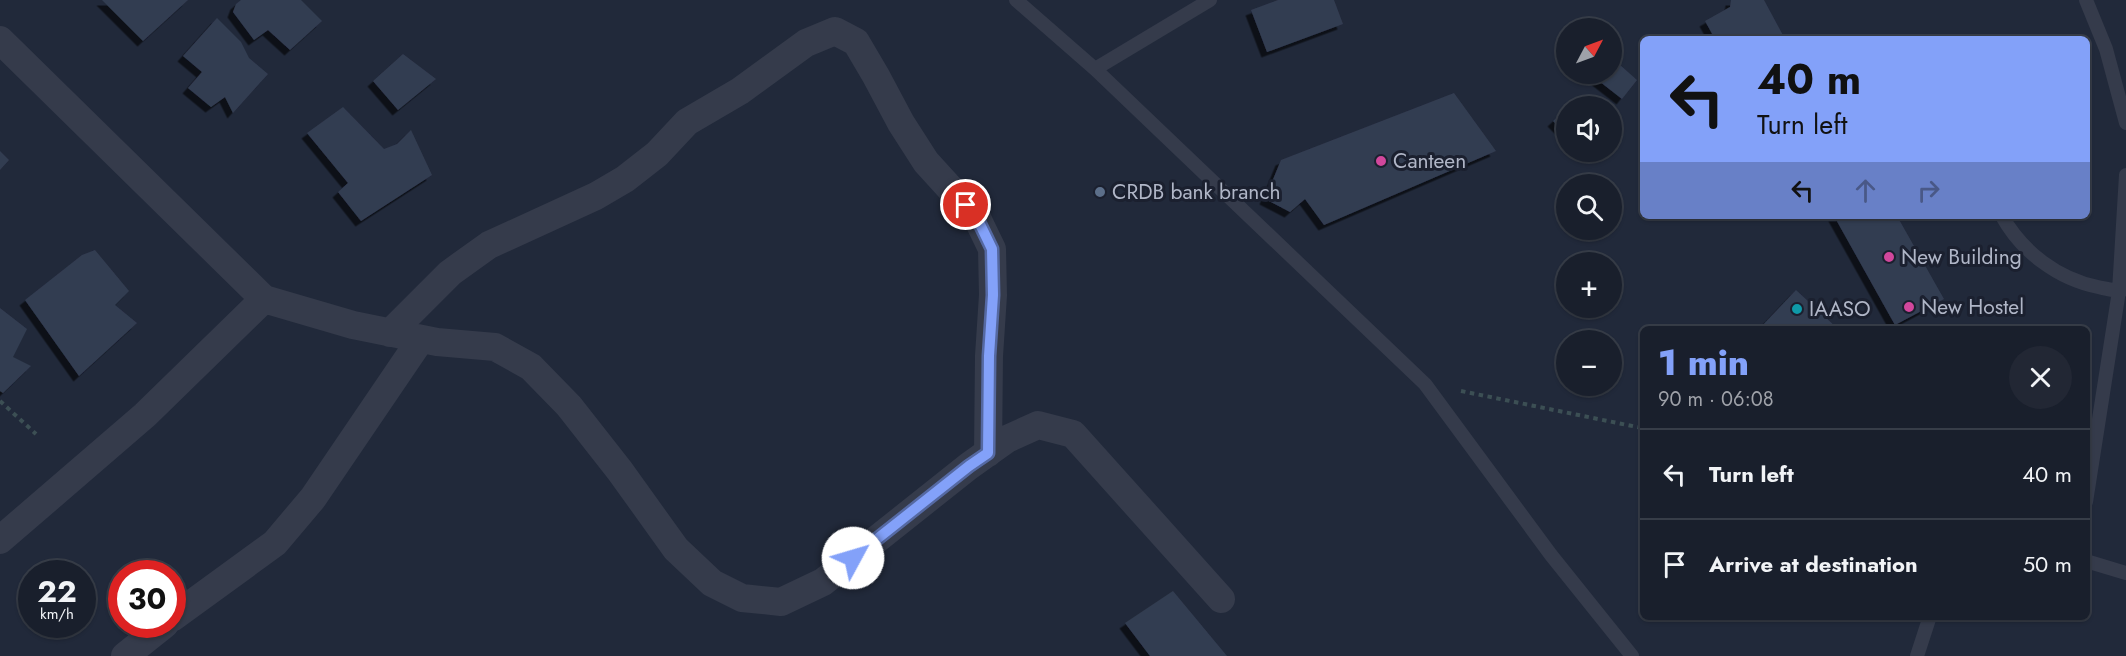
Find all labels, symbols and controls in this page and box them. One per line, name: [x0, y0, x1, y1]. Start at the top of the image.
north arrow: [1556, 18, 1622, 84]
map controls: [1556, 18, 1622, 396]
text: 40 m: [1757, 49, 1861, 110]
icon: left: [1658, 60, 1736, 138]
button: sound: [1556, 96, 1622, 162]
text: Turn left: [1757, 105, 1847, 144]
place label: Canteen: [1393, 146, 1466, 176]
marker: Canteen: [1374, 154, 1388, 168]
button: search: [1556, 174, 1622, 240]
icon: left: [1786, 174, 1819, 207]
icon: ahead: [1849, 174, 1882, 207]
icon: right: [1912, 174, 1945, 207]
place label: CRDB bank branch: [1112, 177, 1280, 207]
pin: [940, 179, 991, 230]
marker: CRDB bank branch: [1093, 185, 1107, 199]
icon: arrive: [949, 188, 982, 221]
place label: New Building: [1901, 242, 2022, 272]
marker: New Building: [1882, 250, 1896, 264]
button: +: [1556, 252, 1622, 318]
place label: New Hostel: [1921, 292, 2024, 322]
place label: IAASO: [1809, 294, 1871, 324]
marker: New Hostel: [1902, 300, 1916, 314]
marker: IAASO: [1790, 302, 1804, 316]
button: −: [1556, 330, 1622, 396]
text: 1 min: [1658, 336, 1749, 388]
button: close: [2009, 346, 2072, 409]
text: 90 m · 06:08: [1658, 385, 1774, 414]
icon: left: [1658, 458, 1691, 491]
text: Turn left: [1709, 458, 1794, 490]
text: 40 m: [2022, 458, 2072, 490]
position arrow: [821, 526, 885, 590]
icon: arrive: [1658, 548, 1691, 581]
text: Arrive at destination: [1709, 548, 1918, 580]
text: 50 m: [2023, 548, 2072, 580]
speed limit sign: 30: [108, 560, 186, 638]
text: 22: [37, 570, 77, 613]
text: km/h: [40, 603, 74, 625]

